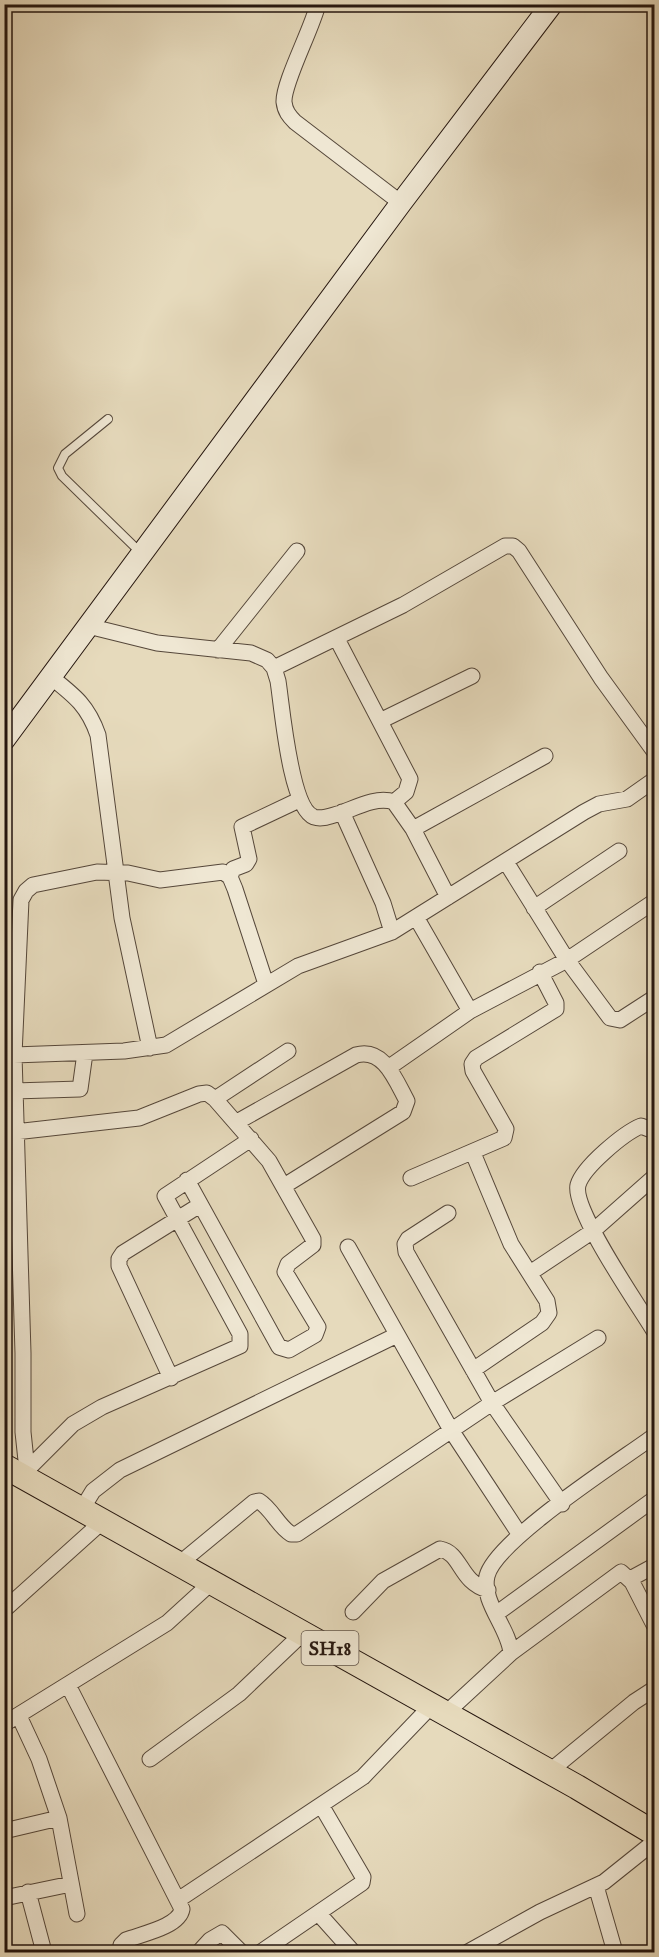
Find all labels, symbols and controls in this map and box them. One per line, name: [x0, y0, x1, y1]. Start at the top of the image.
road number: SH18: [302, 1631, 358, 1665]

